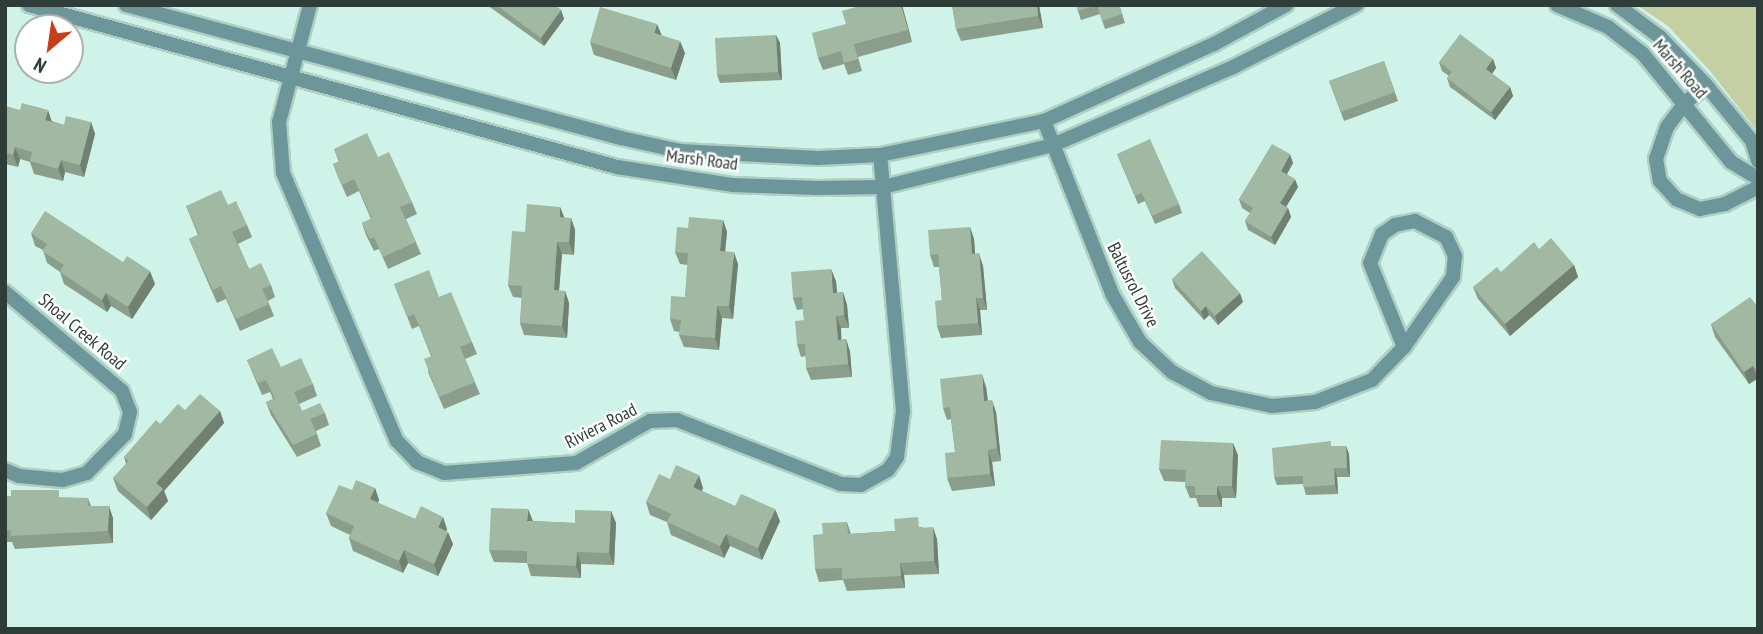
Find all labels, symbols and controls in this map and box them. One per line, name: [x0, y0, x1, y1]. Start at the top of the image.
north arrow: [14, 14, 84, 84]
street label: Marsh Road: [1648, 35, 1712, 103]
text: N: [29, 53, 50, 79]
street label: Marsh Road: [665, 145, 739, 175]
street label: Baltusrol Drive: [1102, 239, 1164, 331]
street label: Shoal Creek Road: [34, 289, 130, 375]
street label: Riviera Road: [562, 399, 640, 453]

